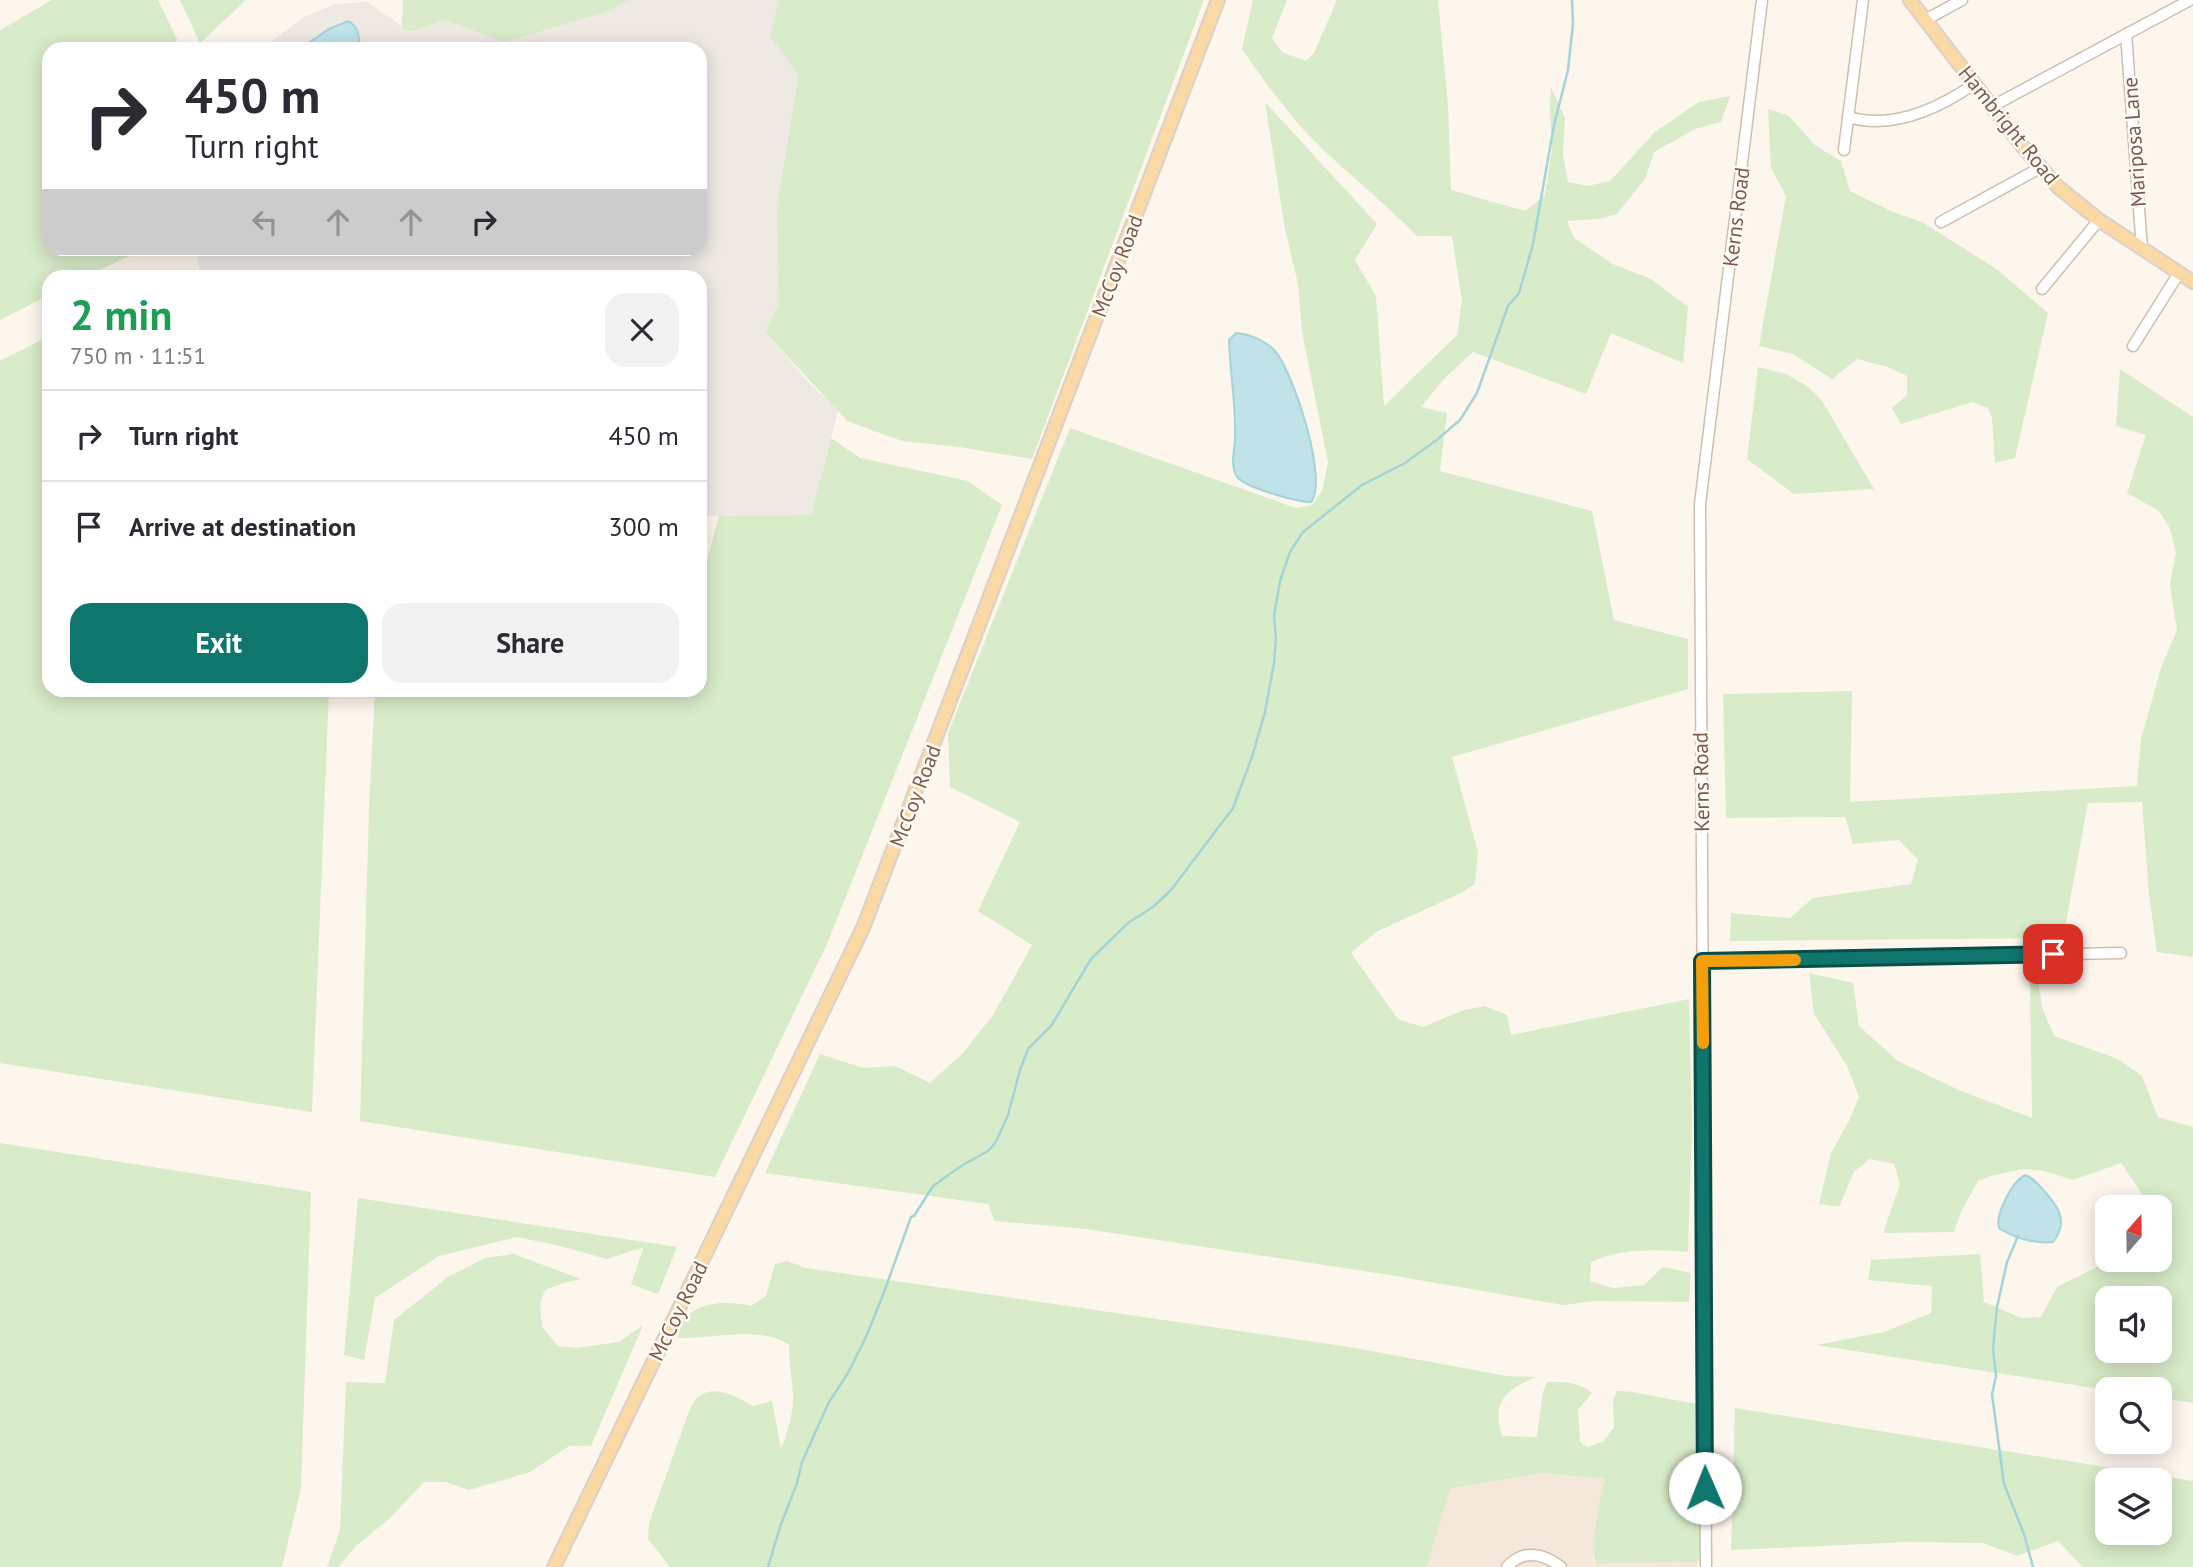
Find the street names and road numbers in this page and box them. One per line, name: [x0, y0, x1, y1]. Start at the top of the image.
street label: Hambright Road: [1953, 60, 2065, 190]
street label: Mariposa Lane: [2116, 76, 2152, 208]
street label: Kerns Road: [1717, 166, 1755, 268]
street label: McCoy Road: [1085, 211, 1149, 321]
street label: Kerns Road: [1687, 732, 1715, 832]
street label: McCoy Road: [883, 741, 947, 851]
street label: McCoy Road: [642, 1257, 714, 1365]

